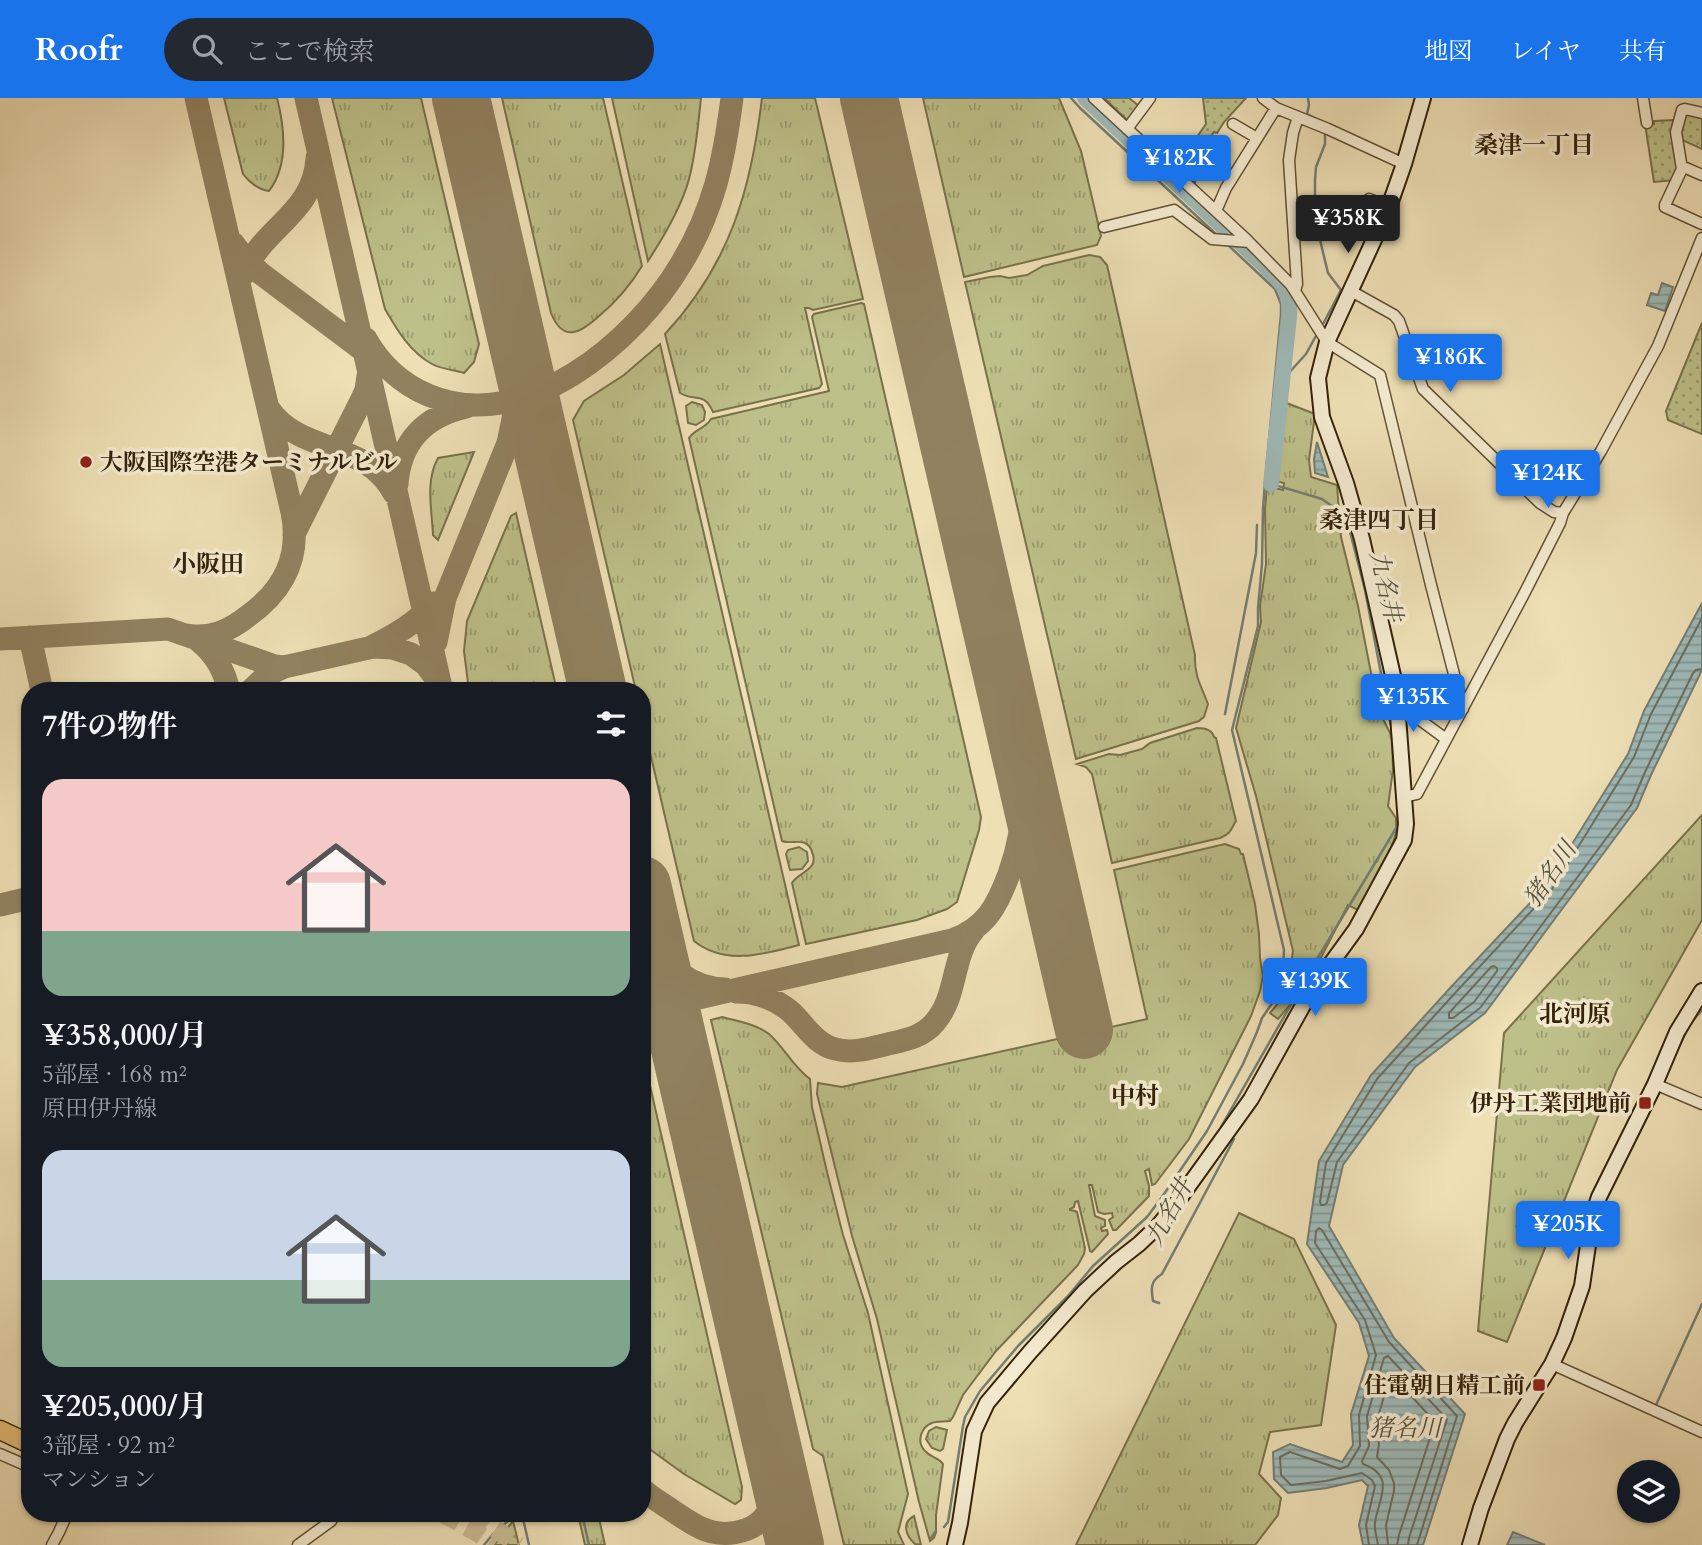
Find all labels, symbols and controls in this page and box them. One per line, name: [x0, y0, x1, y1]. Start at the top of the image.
search box: [164, 18, 654, 81]
text: Roofr: [35, 27, 122, 72]
icon: search: [188, 30, 226, 68]
text: ここで検索: [244, 34, 374, 69]
text: 地図: [1424, 35, 1472, 68]
text: レイヤ: [1510, 35, 1581, 68]
text: 共有: [1619, 35, 1667, 68]
district label: 桑津一丁目: [1474, 129, 1594, 162]
pin: ¥182K: [1130, 136, 1228, 195]
text: ¥182K: [1143, 142, 1215, 173]
pin: ¥358K: [1299, 195, 1397, 255]
text: ¥358K: [1312, 202, 1384, 233]
pin: ¥186K: [1401, 334, 1499, 394]
text: ¥186K: [1414, 341, 1486, 372]
place label: 大阪国際空港ターミナルビル: [100, 447, 398, 478]
pin: ¥124K: [1499, 450, 1597, 510]
marker: 大阪国際空港ターミナルビル: [78, 454, 94, 470]
text: ¥124K: [1512, 457, 1584, 488]
district label: 桑津四丁目: [1319, 504, 1439, 537]
water label: 九名井: [1361, 547, 1410, 627]
district label: 小阪田: [172, 548, 244, 581]
pin: ¥135K: [1364, 674, 1462, 734]
text: ¥135K: [1377, 681, 1449, 712]
icon: filters: [592, 705, 630, 743]
text: 7件の物件: [42, 706, 177, 747]
icon: home: [273, 825, 399, 951]
water label: 猪名川: [1517, 833, 1586, 913]
pin: ¥139K: [1266, 958, 1364, 1018]
text: ¥139K: [1279, 965, 1351, 996]
district label: 北河原: [1539, 998, 1611, 1031]
text: ¥358,000/月: [42, 1015, 208, 1056]
text: 5部屋 · 168 m²: [42, 1059, 187, 1090]
district label: 中村: [1111, 1080, 1159, 1113]
place label: 伊丹工業団地前: [1470, 1088, 1631, 1119]
text: 原田伊丹線: [42, 1093, 157, 1124]
marker: 伊丹工業団地前: [1637, 1095, 1653, 1111]
water label: 九名井: [1138, 1171, 1202, 1252]
icon: home: [273, 1196, 399, 1322]
pin: ¥205K: [1519, 1202, 1617, 1261]
text: ¥205K: [1532, 1208, 1604, 1239]
place label: 住電朝日精工前: [1364, 1370, 1525, 1401]
marker: 住電朝日精工前: [1531, 1377, 1547, 1393]
text: ¥205,000/月: [42, 1386, 208, 1427]
water label: 猪名川: [1369, 1412, 1444, 1445]
text: 3部屋 · 92 m²: [42, 1430, 175, 1461]
map controls: [1617, 1460, 1680, 1523]
button: layers: [1617, 1460, 1680, 1523]
text: マンション: [42, 1464, 156, 1495]

